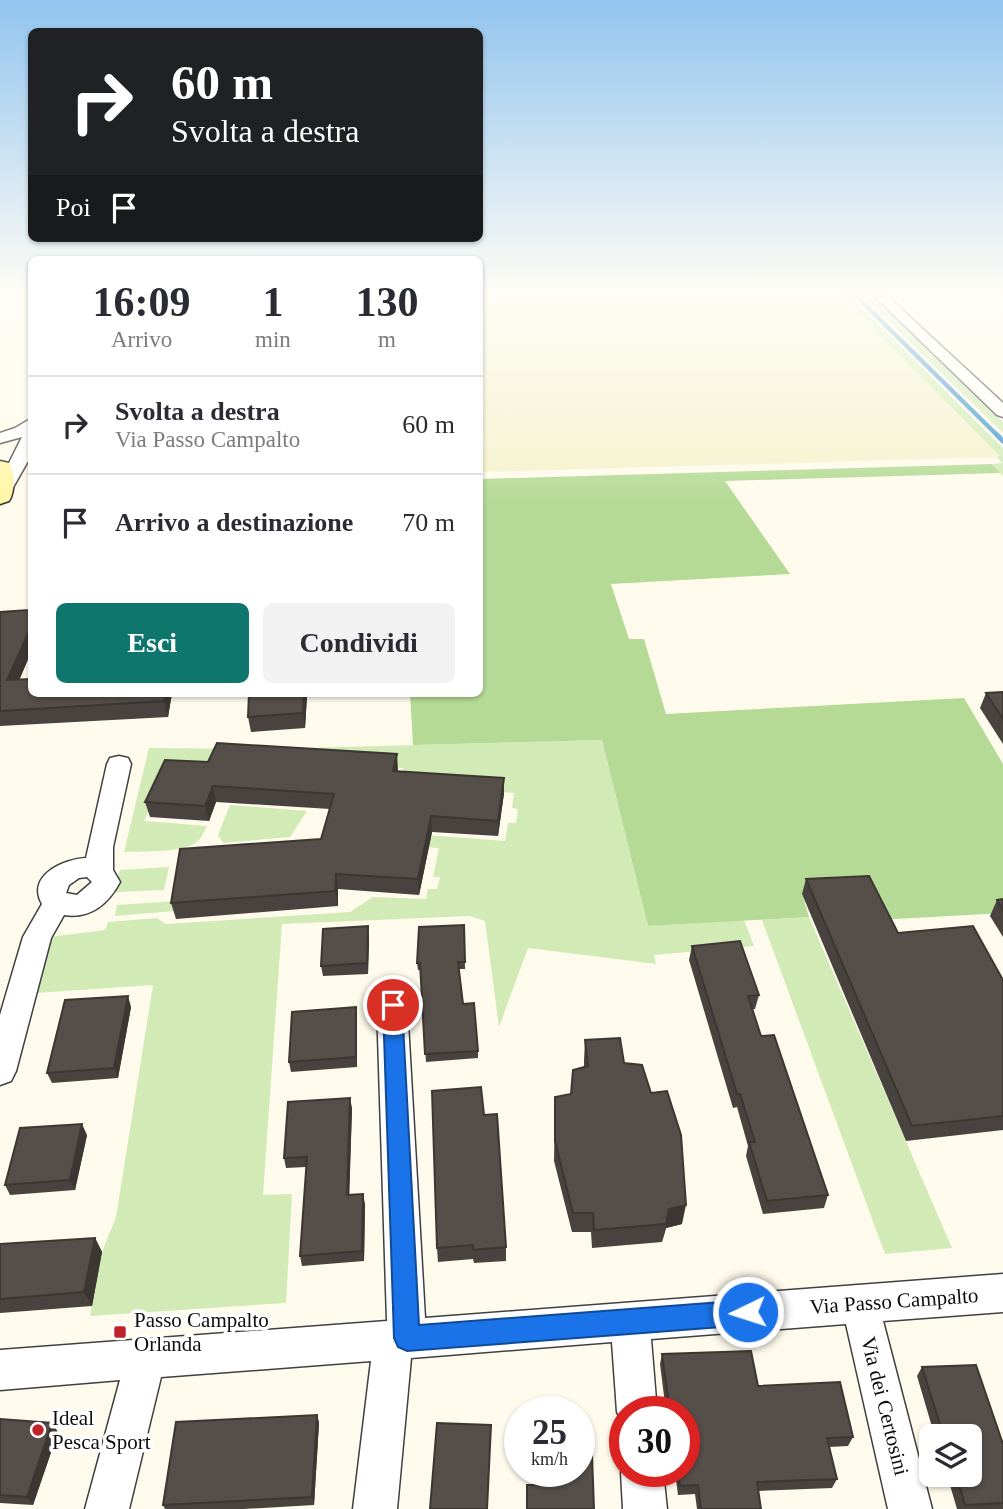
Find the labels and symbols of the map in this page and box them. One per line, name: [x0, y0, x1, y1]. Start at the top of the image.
pin: [363, 975, 423, 1035]
position arrow: [711, 1275, 785, 1349]
street label: Via Passo Campalto: [809, 1283, 979, 1319]
place label: Passo Campalto Orlanda: [134, 1308, 269, 1356]
marker: Passo Campalto Orlanda: [112, 1324, 128, 1340]
street label: Via dei Certosini: [856, 1334, 914, 1478]
speed limit sign: 30: [609, 1396, 700, 1487]
place label: Ideal Pesca Sport: [52, 1406, 151, 1454]
marker: Ideal Pesca Sport: [30, 1422, 46, 1438]

